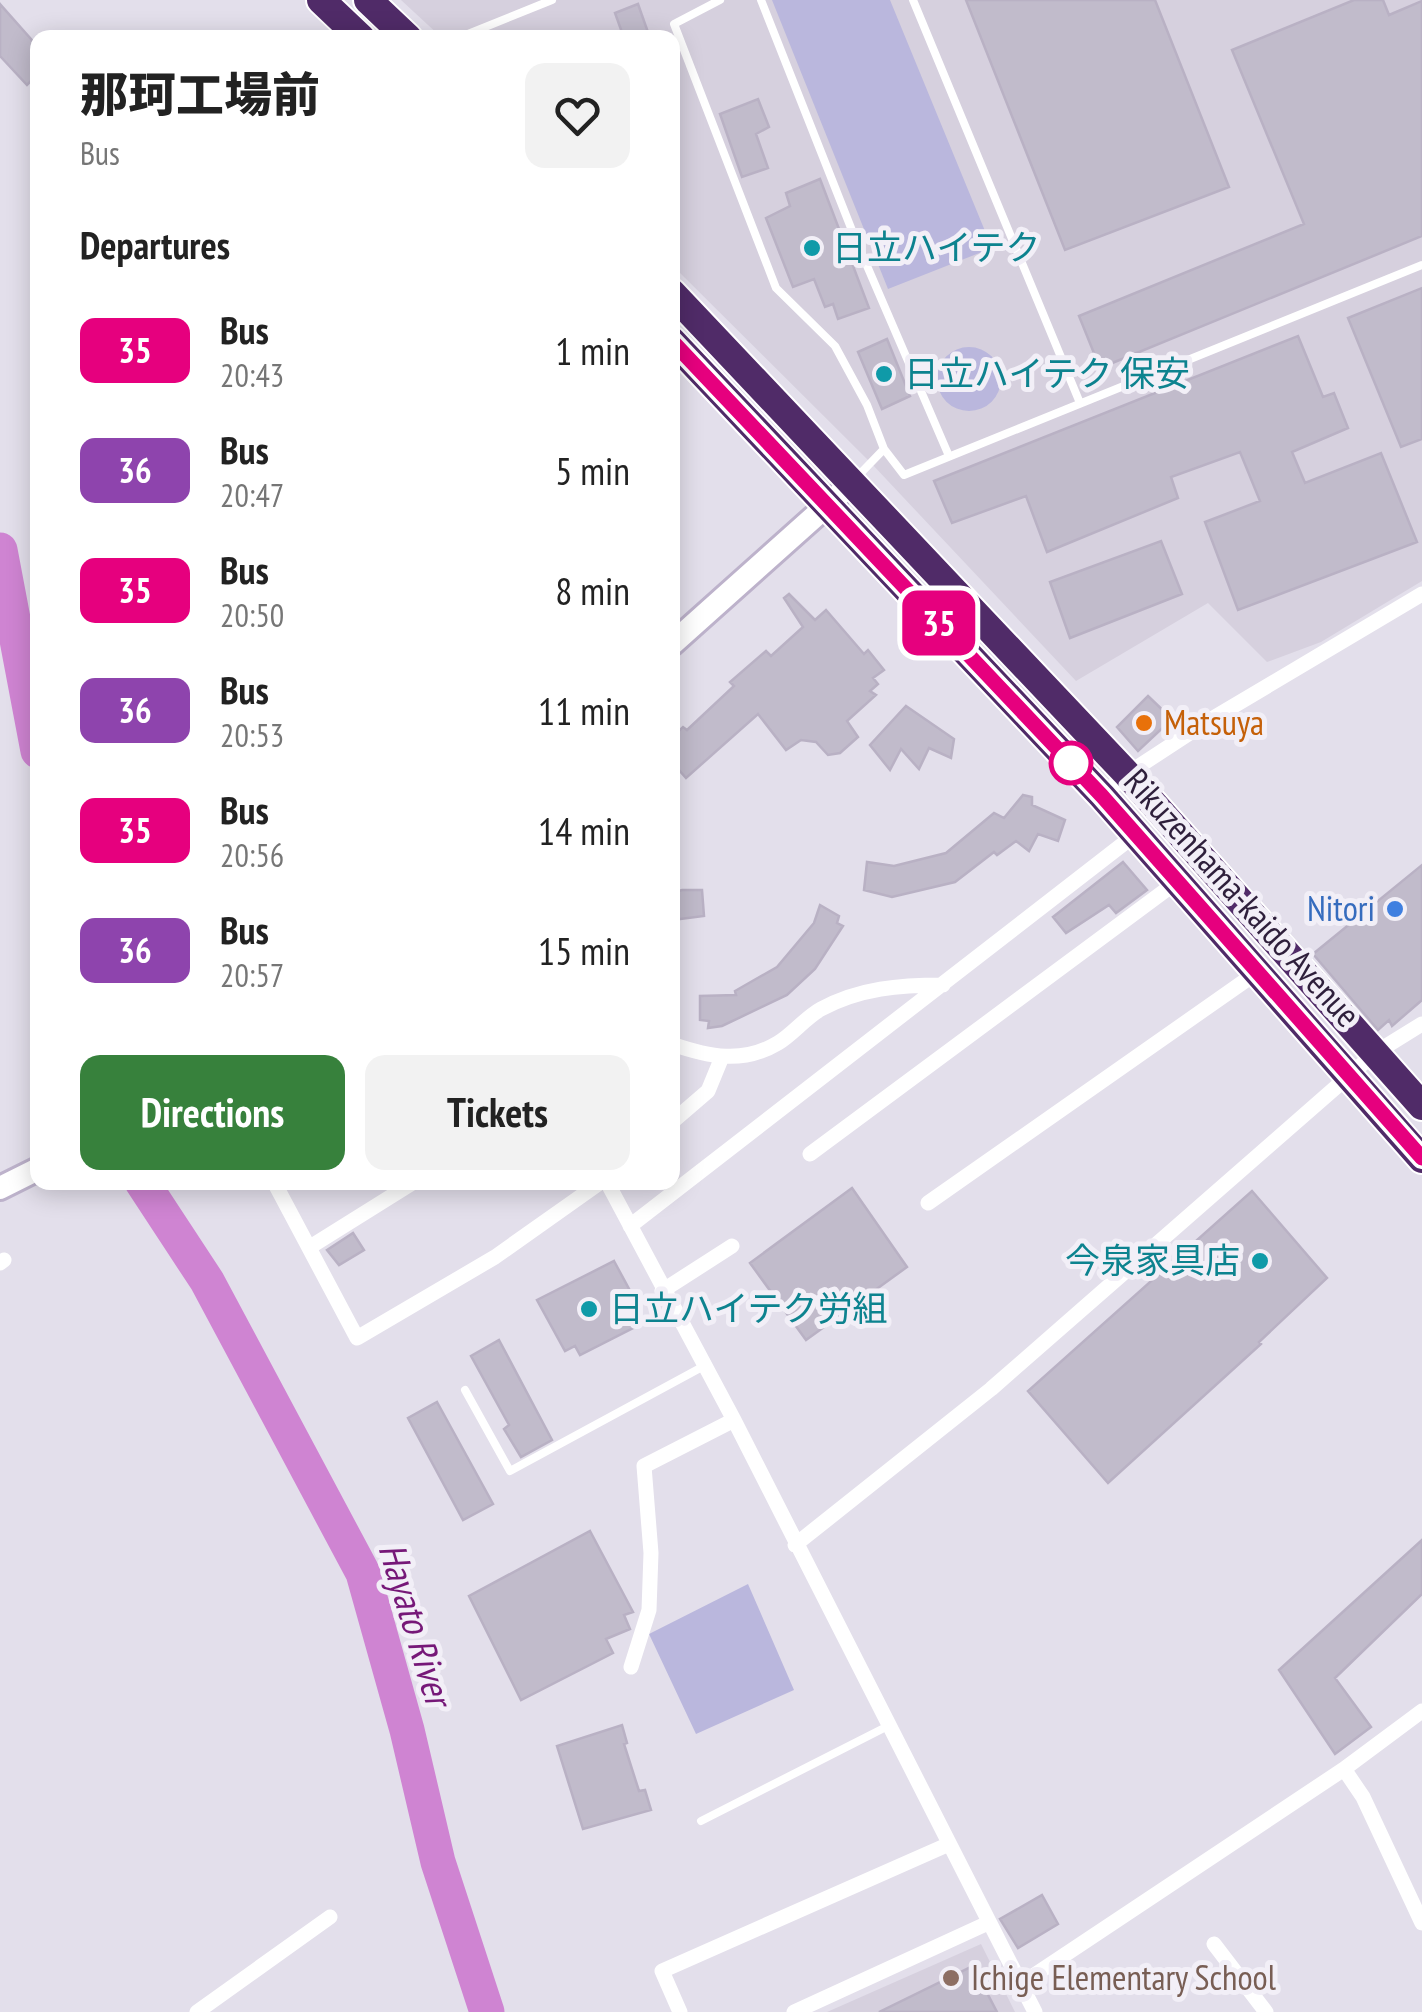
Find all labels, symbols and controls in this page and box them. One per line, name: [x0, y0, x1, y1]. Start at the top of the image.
text: 那珂工場前: [80, 63, 320, 125]
button: heart: [525, 63, 630, 168]
text: Bus: [80, 132, 120, 174]
text: Departures: [80, 220, 230, 269]
place label: 日立ハイテク: [832, 224, 1041, 270]
marker: 日立ハイテク: [801, 237, 823, 259]
text: Bus: [220, 305, 269, 354]
text: 1 min: [555, 326, 630, 375]
text: 35: [118, 327, 152, 373]
place label: 日立ハイテク 保安: [904, 350, 1190, 396]
text: 20:43: [220, 354, 284, 396]
marker: 日立ハイテク 保安: [873, 363, 895, 385]
text: Bus: [220, 425, 269, 474]
text: 5 min: [555, 446, 630, 495]
text: 36: [118, 447, 152, 493]
text: 20:47: [220, 474, 284, 516]
text: Bus: [220, 545, 269, 594]
text: 8 min: [555, 566, 630, 615]
text: 35: [118, 567, 152, 613]
line badge: 35: [894, 590, 984, 656]
text: 20:50: [220, 594, 284, 636]
text: 35: [922, 600, 956, 646]
text: Bus: [220, 665, 269, 714]
text: 11 min: [538, 686, 630, 735]
text: 36: [118, 687, 152, 733]
place label: Matsuya: [1164, 699, 1264, 745]
marker: Matsuya: [1133, 712, 1155, 734]
text: 20:53: [220, 714, 284, 756]
unlabelled marker: [1050, 742, 1092, 784]
street label: Rikuzenhama-kaido Avenue: [1115, 759, 1371, 1036]
text: Bus: [220, 785, 269, 834]
text: 14 min: [538, 806, 630, 855]
text: 35: [118, 807, 152, 853]
text: 20:56: [220, 834, 284, 876]
place label: Nitori: [1307, 885, 1375, 931]
marker: Nitori: [1384, 898, 1406, 920]
text: Bus: [220, 905, 269, 954]
text: 15 min: [538, 926, 630, 975]
text: 36: [118, 927, 152, 973]
text: 20:57: [220, 954, 284, 996]
button: Directions: [80, 1055, 345, 1170]
button: Tickets: [365, 1055, 630, 1170]
place label: 今泉家具店: [1065, 1237, 1240, 1283]
marker: 今泉家具店: [1249, 1250, 1271, 1272]
place label: 日立ハイテク労組: [609, 1285, 888, 1331]
marker: 日立ハイテク労組: [578, 1298, 600, 1320]
water label: Hayato River: [369, 1537, 466, 1715]
place label: Ichige Elementary School: [971, 1954, 1276, 2000]
marker: Ichige Elementary School: [940, 1967, 962, 1989]

